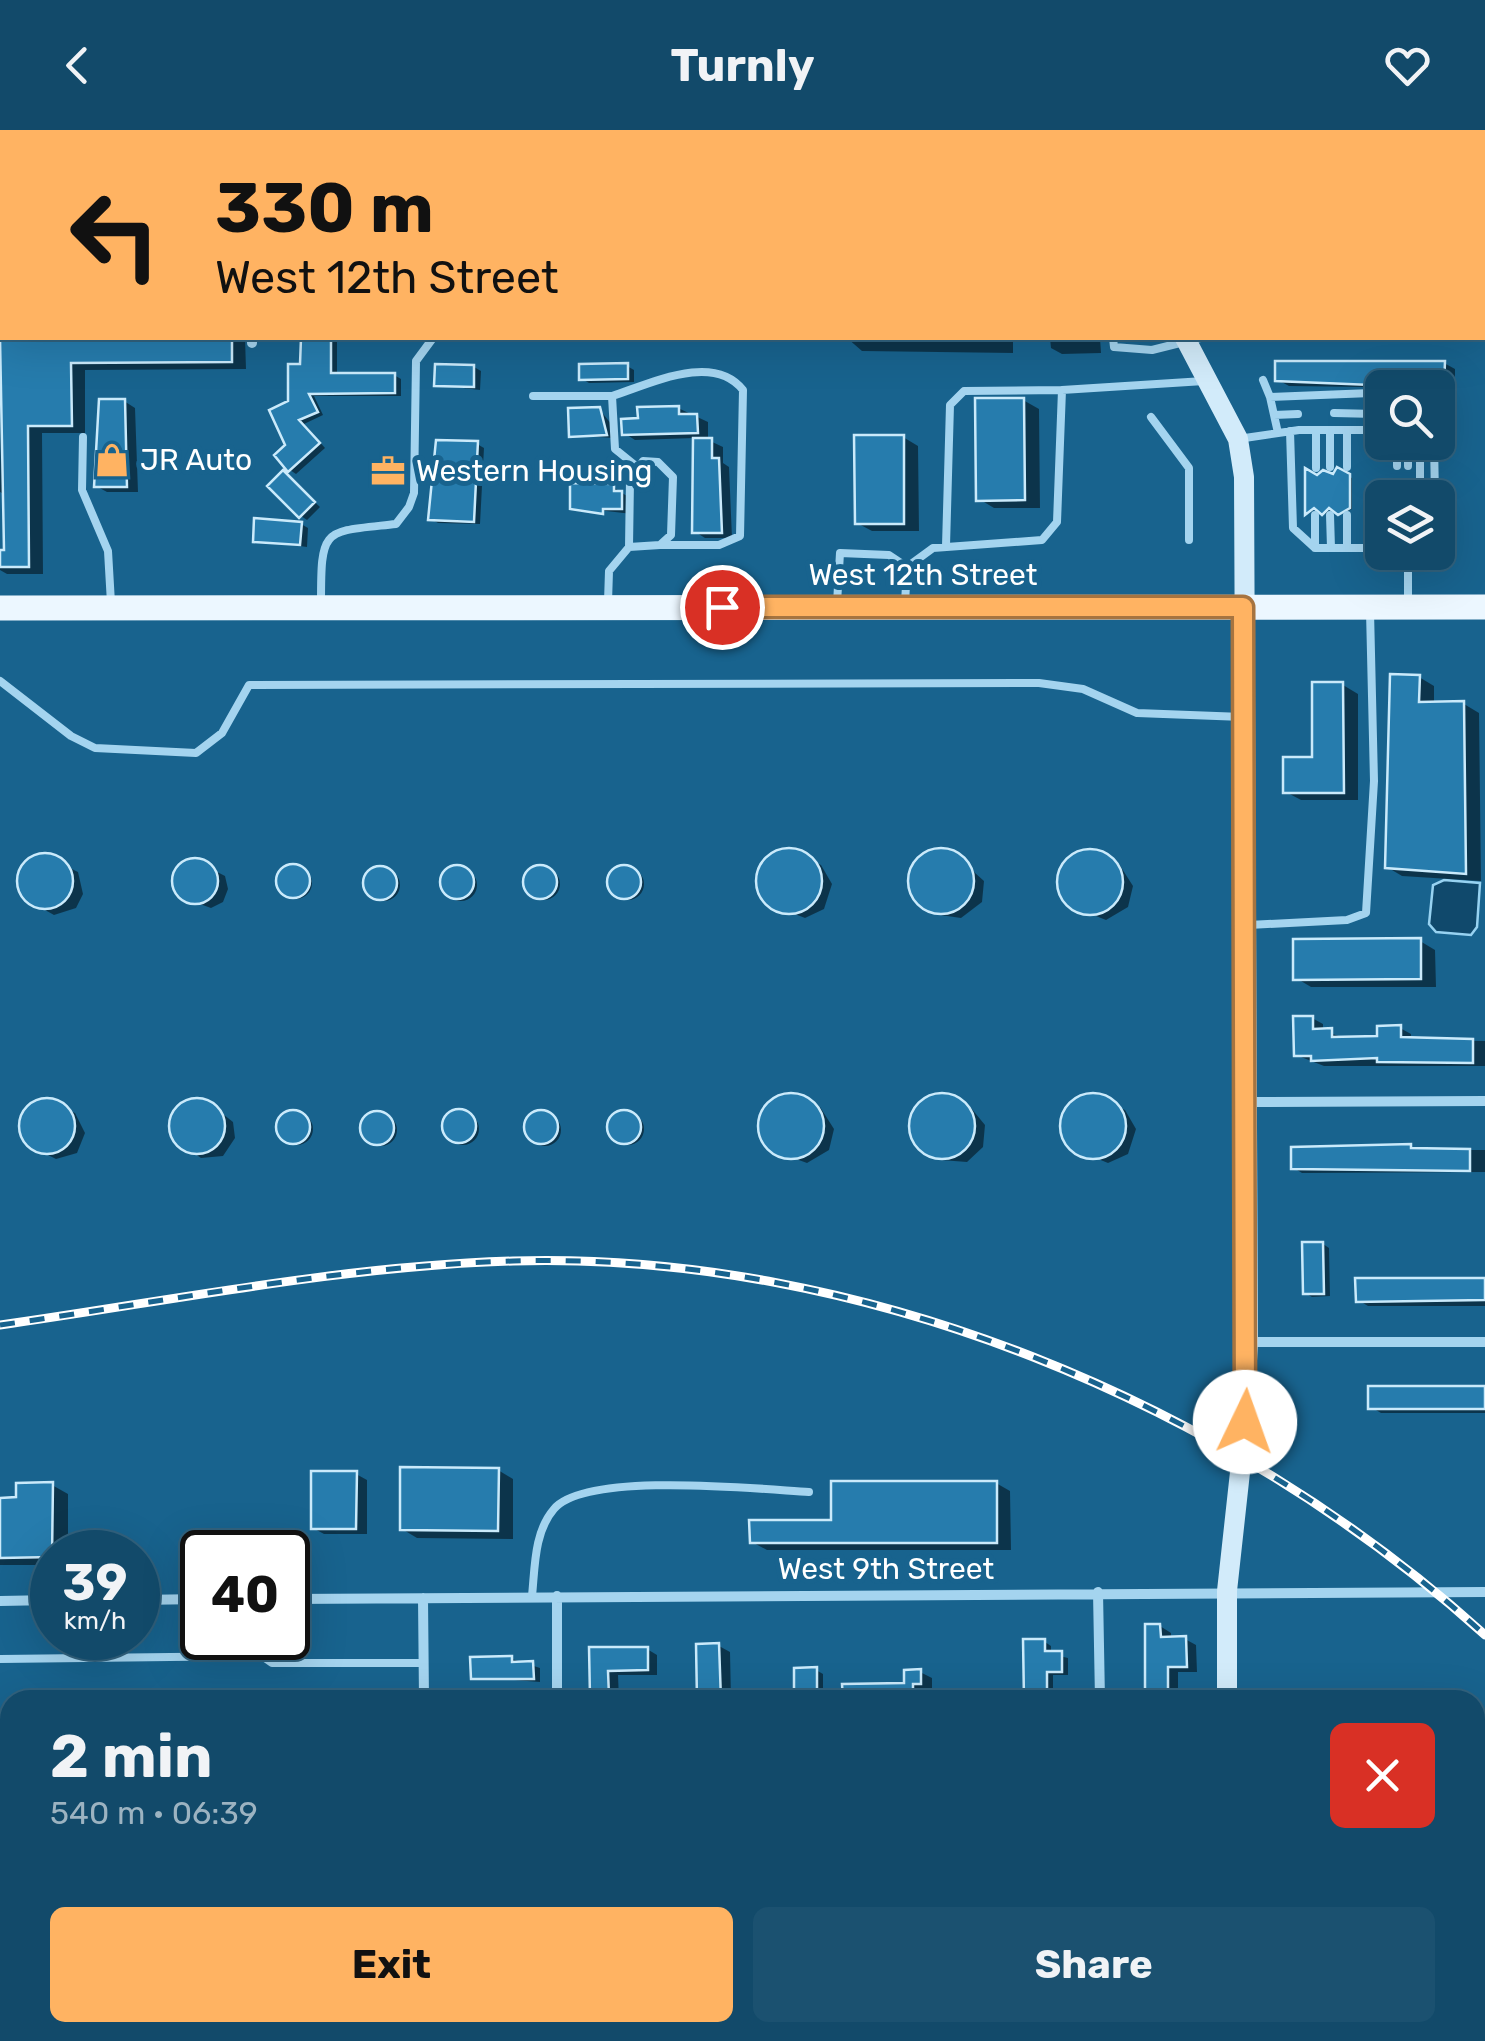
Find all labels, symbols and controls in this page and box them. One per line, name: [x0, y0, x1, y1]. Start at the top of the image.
icon: back: [50, 38, 105, 93]
icon: heart: [1380, 38, 1435, 93]
text: Turnly: [670, 39, 815, 92]
text: 330 m: [215, 167, 434, 250]
icon: left: [50, 170, 180, 300]
text: West 12th Street: [215, 251, 559, 304]
map controls: [1365, 370, 1455, 570]
button: search: [1365, 370, 1455, 460]
shop icon: JR Auto: [93, 441, 131, 479]
place label: JR Auto: [140, 442, 252, 478]
office icon: Western Housing: [369, 452, 407, 490]
place label: Western Housing: [416, 453, 652, 489]
button: layers: [1365, 480, 1455, 570]
street label: West 12th Street: [808, 557, 1038, 593]
pin: [680, 565, 765, 650]
icon: arrive: [695, 580, 750, 635]
position arrow: [1193, 1370, 1297, 1474]
speed limit sign: 40: [180, 1530, 310, 1660]
street label: West 9th Street: [778, 1551, 994, 1587]
text: 39: [63, 1553, 128, 1613]
text: km/h: [64, 1606, 126, 1635]
text: 2 min: [50, 1721, 212, 1792]
button: close: [1330, 1723, 1435, 1828]
text: 540 m · 06:39: [50, 1794, 258, 1832]
button: Exit: [50, 1907, 733, 2022]
button: Share: [753, 1907, 1435, 2022]

